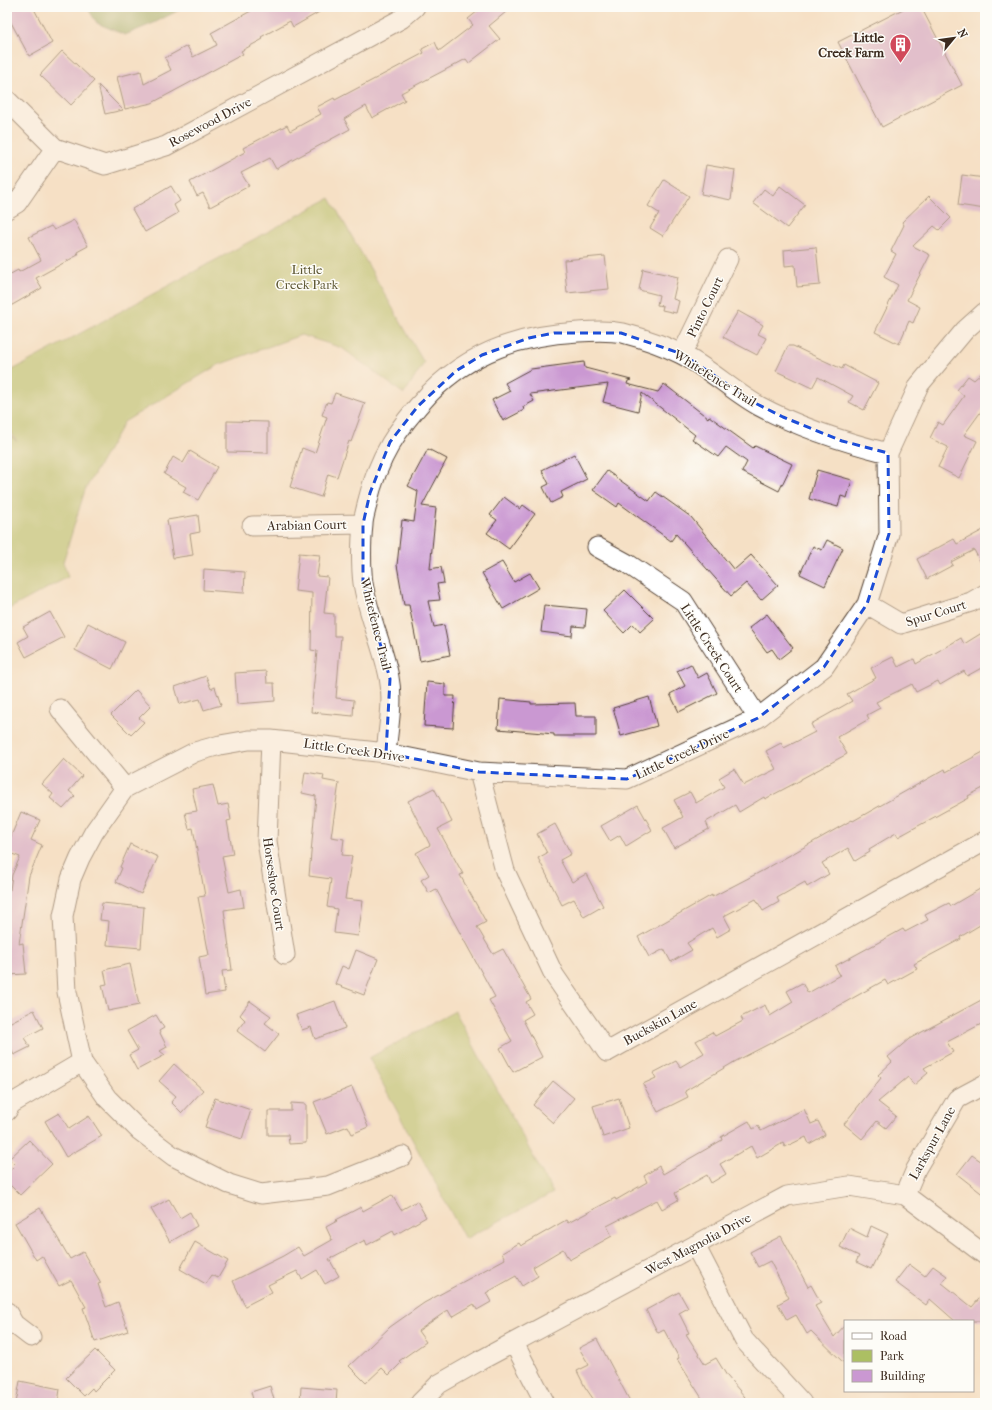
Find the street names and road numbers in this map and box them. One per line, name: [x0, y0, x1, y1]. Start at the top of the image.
street label: Rosewood Drive: [166, 94, 254, 150]
street label: Pinto Court: [684, 274, 726, 340]
street label: Whitefence Trail: [670, 346, 759, 410]
street label: Arabian Court: [266, 517, 347, 533]
street label: Whitefence Trail: [357, 575, 395, 672]
street label: Spur Court: [904, 597, 968, 629]
street label: Little Creek Court: [678, 601, 746, 696]
street label: Little Creek Drive: [633, 725, 732, 782]
street label: Little Creek Drive: [303, 735, 406, 765]
street label: Horseshoe Court: [260, 836, 288, 932]
street label: Buckskin Lane: [621, 995, 700, 1048]
street label: Larkspur Lane: [906, 1103, 959, 1182]
street label: West Magnolia Drive: [642, 1210, 754, 1279]

